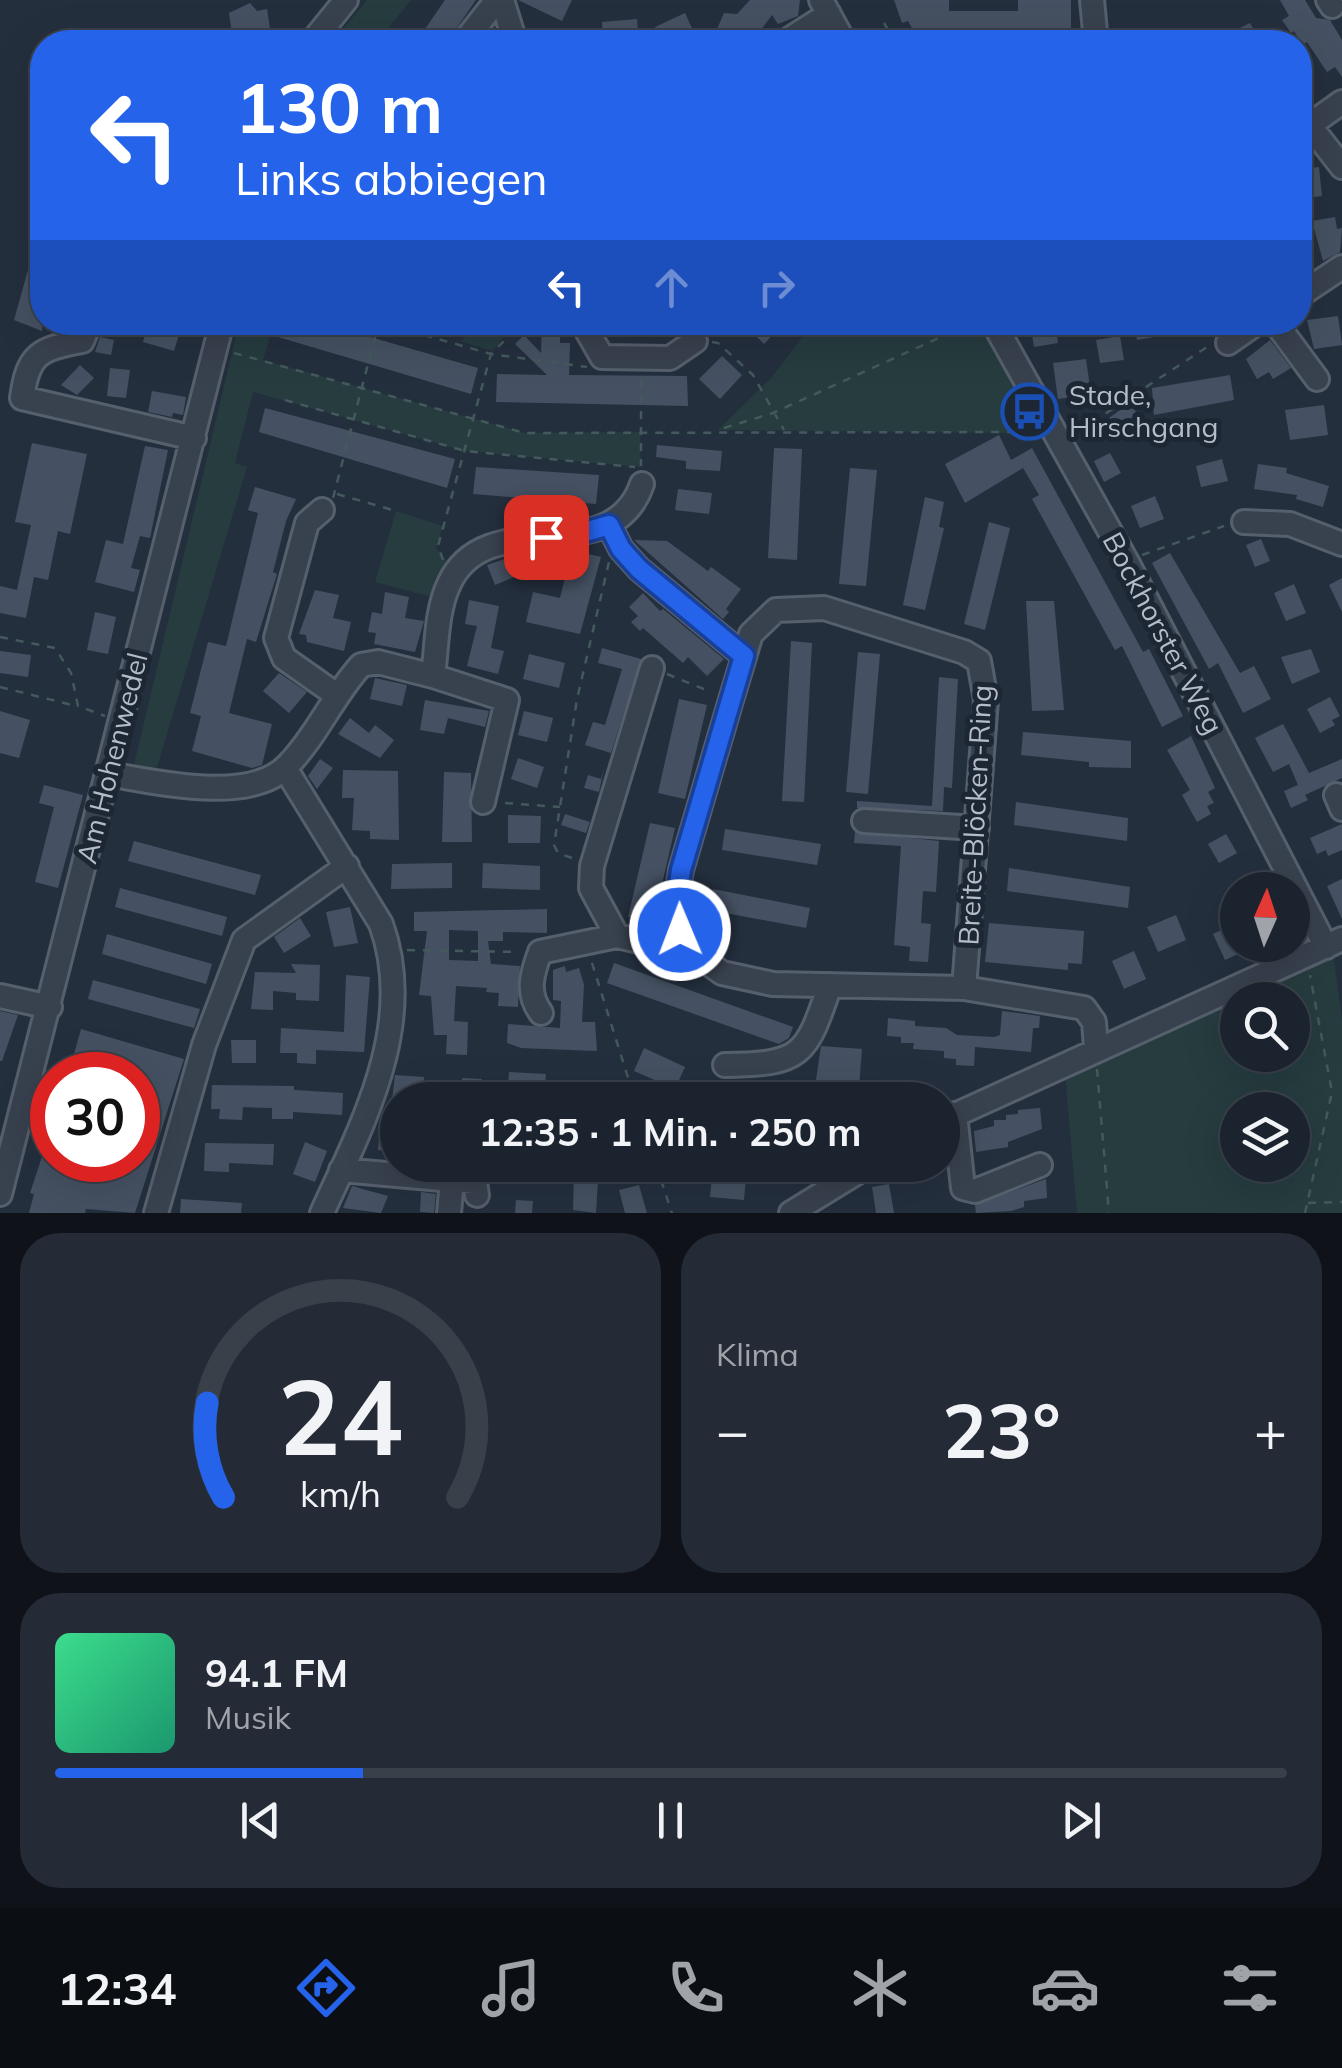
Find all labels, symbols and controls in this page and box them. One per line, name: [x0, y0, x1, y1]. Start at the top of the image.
text: 130 m: [235, 63, 443, 151]
icon: left: [70, 70, 200, 200]
text: Links abbiegen: [235, 150, 548, 206]
icon: left: [539, 260, 594, 315]
icon: ahead: [644, 260, 699, 315]
icon: right: [749, 260, 804, 315]
place label: Stade, Hirschgang: [1069, 377, 1218, 444]
bus stop icon: Stade, Hirschgang: [1000, 381, 1060, 441]
pin: [504, 495, 589, 580]
icon: arrive: [519, 510, 574, 565]
street label: Bockhorster Weg: [1096, 526, 1231, 740]
street label: Am Hohenwedel: [68, 649, 155, 867]
street label: Breite-Blöcken-Ring: [950, 684, 999, 946]
north arrow: [1220, 872, 1310, 962]
map controls: [1220, 872, 1310, 1182]
position arrow: [628, 878, 732, 982]
button: search: [1220, 982, 1310, 1072]
speed limit sign: 30: [30, 1052, 160, 1182]
button: layers: [1220, 1092, 1310, 1182]
text: 12:35 · 1 Min. · 250 m: [479, 1108, 861, 1156]
text: Klima: [716, 1334, 799, 1374]
text: 24: [278, 1350, 403, 1481]
text: 23°: [942, 1383, 1061, 1477]
text: −: [716, 1396, 749, 1465]
text: +: [1254, 1396, 1287, 1465]
text: km/h: [300, 1471, 381, 1516]
text: 94.1 FM: [205, 1649, 348, 1697]
text: Musik: [205, 1697, 291, 1737]
icon: previous: [233, 1793, 288, 1848]
icon: pause: [643, 1793, 698, 1848]
icon: next: [1054, 1793, 1109, 1848]
icon: directions: [291, 1953, 361, 2023]
icon: music: [476, 1953, 546, 2023]
icon: phone: [661, 1953, 731, 2023]
icon: climate: [845, 1953, 915, 2023]
icon: car: [1030, 1953, 1100, 2023]
icon: filters: [1215, 1953, 1285, 2023]
text: 12:34: [57, 1960, 177, 2016]

